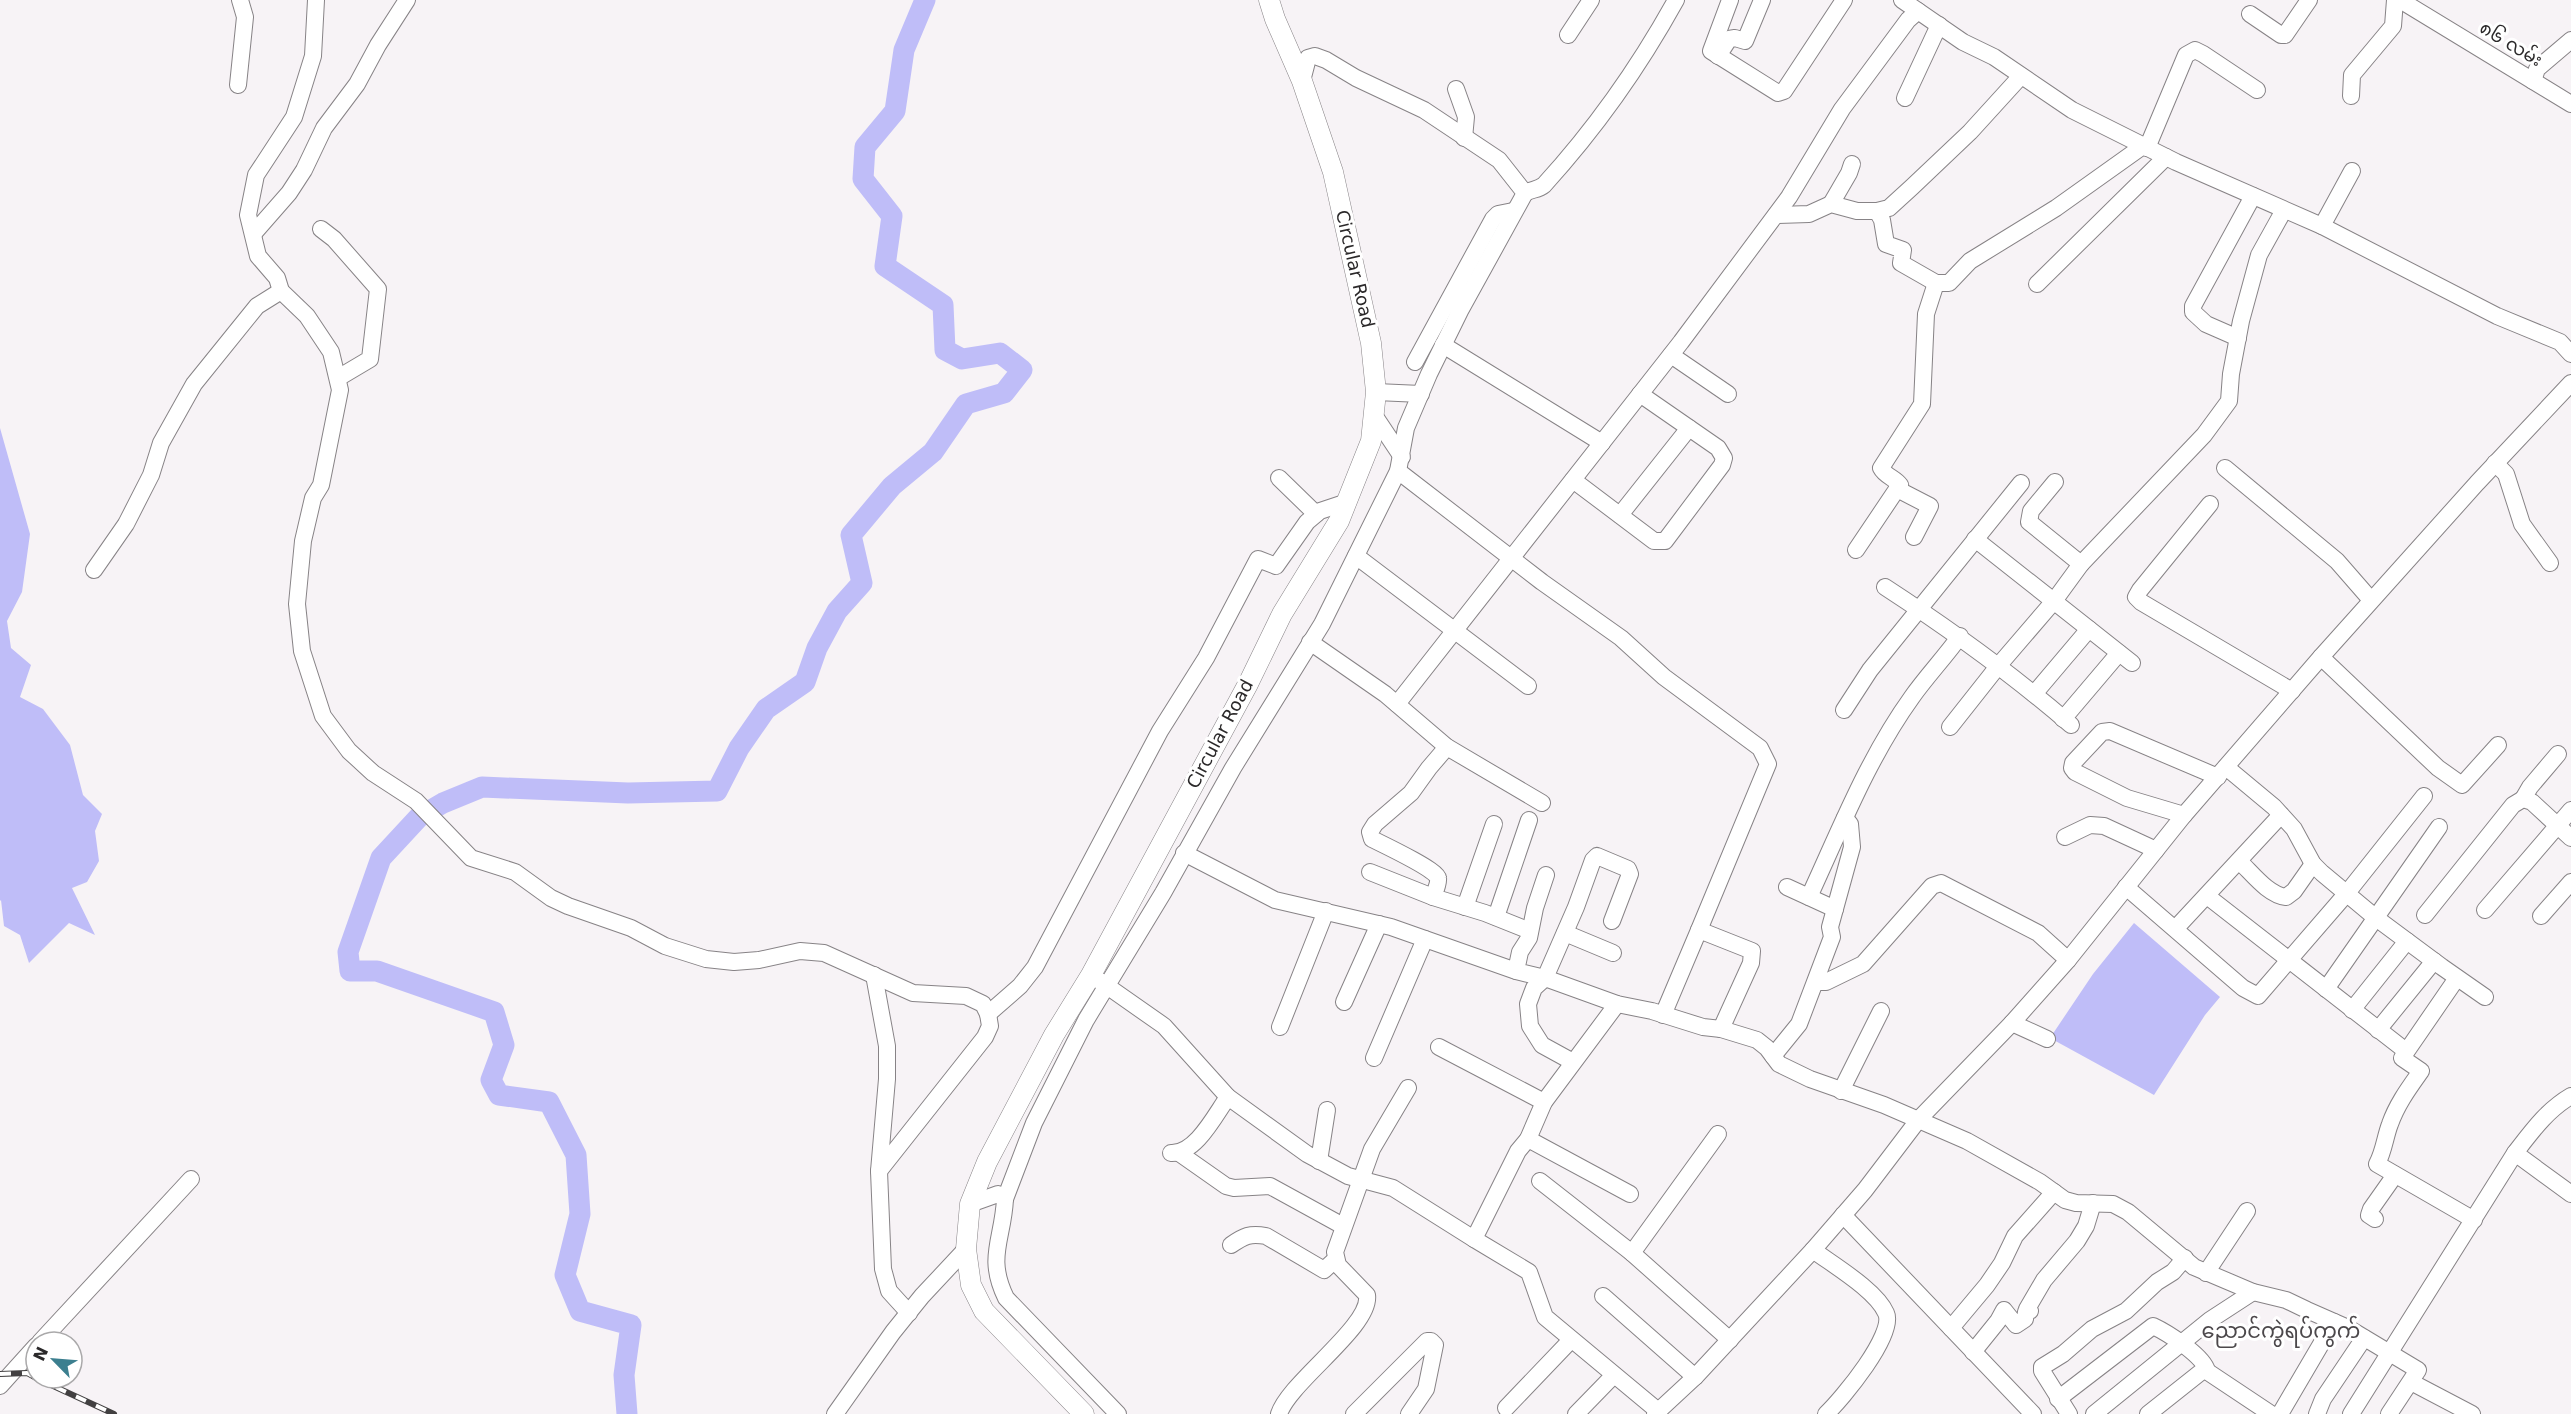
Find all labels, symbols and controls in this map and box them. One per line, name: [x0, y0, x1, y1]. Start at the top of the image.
street label: ၈၆ လမ်း: [2476, 15, 2547, 70]
street label: Circular Road: [1332, 208, 1379, 330]
street label: Circular Road: [1182, 676, 1257, 792]
district label: ညောင်ကွဲရပ်ကွက်: [2202, 1315, 2360, 1348]
north arrow: [24, 1330, 84, 1390]
text: N: [29, 1344, 52, 1364]

